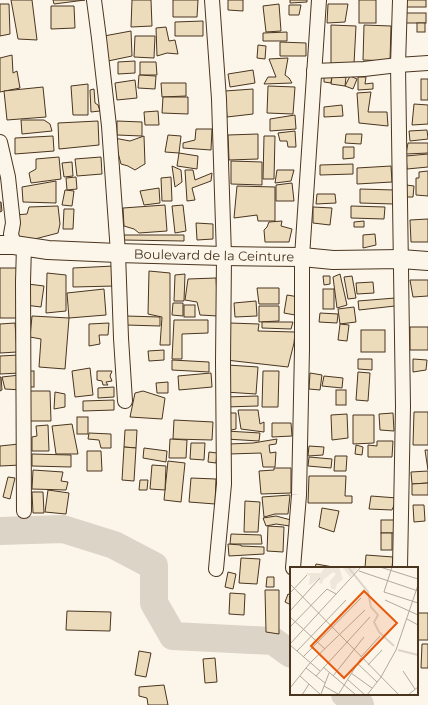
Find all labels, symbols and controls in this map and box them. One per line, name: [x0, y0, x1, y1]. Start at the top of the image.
street label: Boulevard de la Ceinture: [134, 246, 294, 264]
inset map: [290, 567, 418, 695]

